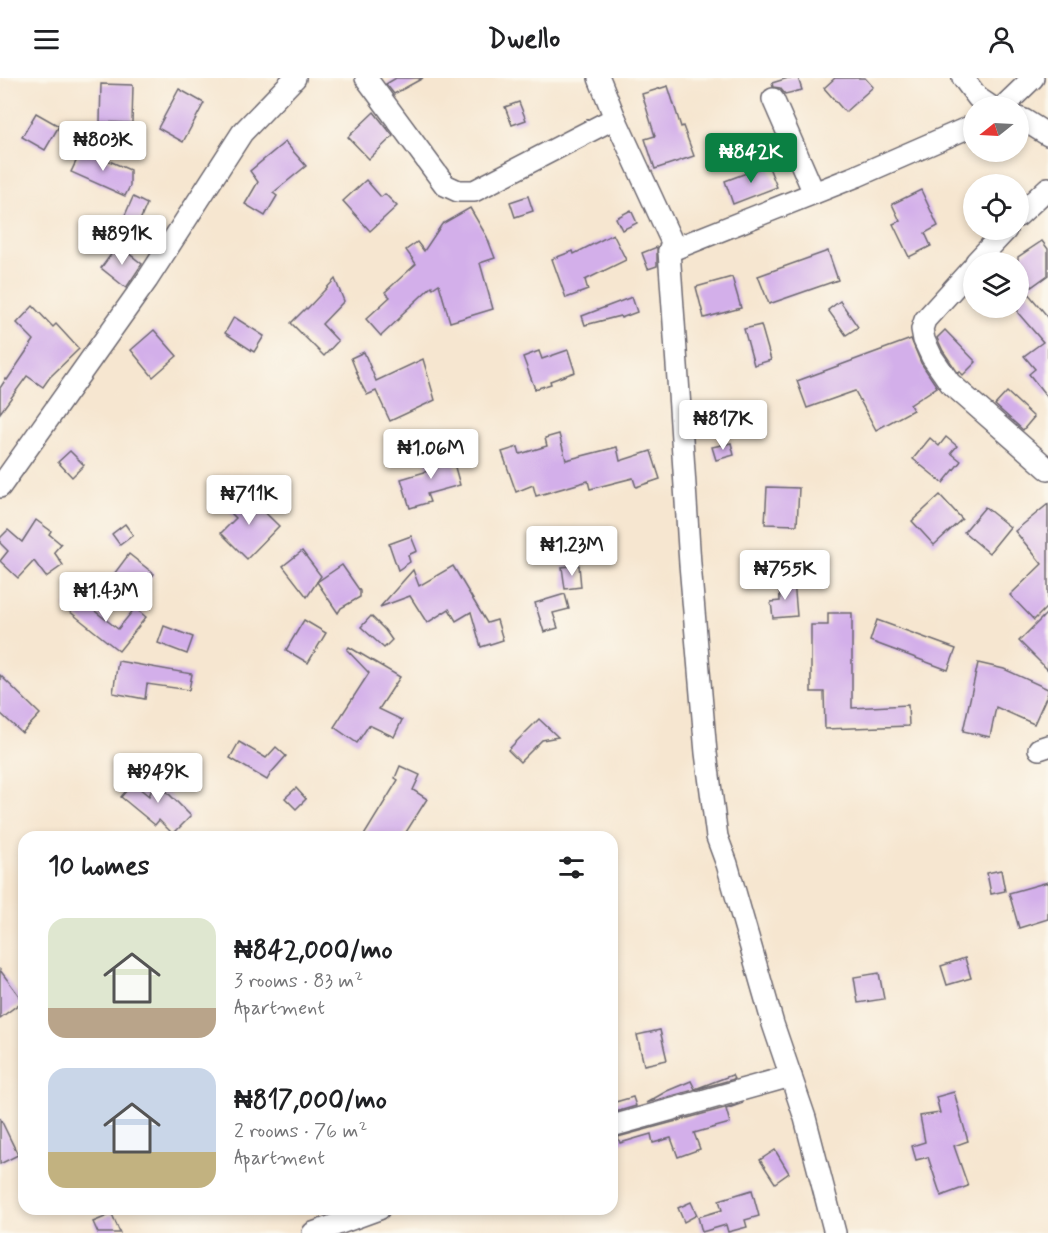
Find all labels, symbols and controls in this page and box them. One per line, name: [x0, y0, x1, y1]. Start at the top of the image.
text: Dwello: [488, 22, 560, 57]
icon: menu: [30, 23, 63, 56]
icon: person: [985, 23, 1018, 56]
north arrow: [963, 96, 1029, 162]
map controls: [963, 96, 1029, 318]
pin: ₦803K: [61, 121, 145, 172]
text: ₦803K: [73, 127, 133, 154]
pin: ₦842K: [709, 133, 793, 184]
text: ₦842K: [719, 139, 783, 166]
button: locate: [963, 174, 1029, 240]
pin: ₦891K: [80, 215, 164, 266]
text: ₦891K: [92, 221, 152, 248]
button: layers: [963, 252, 1029, 318]
pin: ₦817K: [681, 400, 765, 451]
text: ₦817K: [693, 406, 753, 433]
pin: ₦1.06M: [382, 429, 480, 480]
text: ₦1.06M: [397, 435, 465, 462]
pin: ₦711K: [207, 475, 291, 526]
text: ₦711K: [220, 481, 278, 508]
pin: ₦1.23M: [523, 526, 621, 577]
text: ₦1.23M: [540, 532, 604, 559]
pin: ₦755K: [743, 550, 827, 601]
text: ₦755K: [754, 556, 816, 583]
pin: ₦1.43M: [57, 572, 155, 623]
text: ₦1.43M: [73, 578, 139, 605]
pin: ₦949K: [116, 753, 200, 804]
text: ₦949K: [127, 759, 189, 786]
text: 10 homes: [48, 850, 149, 884]
icon: filters: [555, 851, 588, 884]
text: ₦842,000/mo: [234, 934, 393, 968]
icon: home: [96, 942, 168, 1014]
text: 3 rooms · 83 m²: [234, 968, 363, 995]
text: Apartment: [234, 995, 325, 1022]
text: ₦817,000/mo: [234, 1084, 387, 1118]
icon: home: [96, 1092, 168, 1164]
text: 2 rooms · 76 m²: [234, 1118, 367, 1145]
text: Apartment: [234, 1145, 325, 1172]

